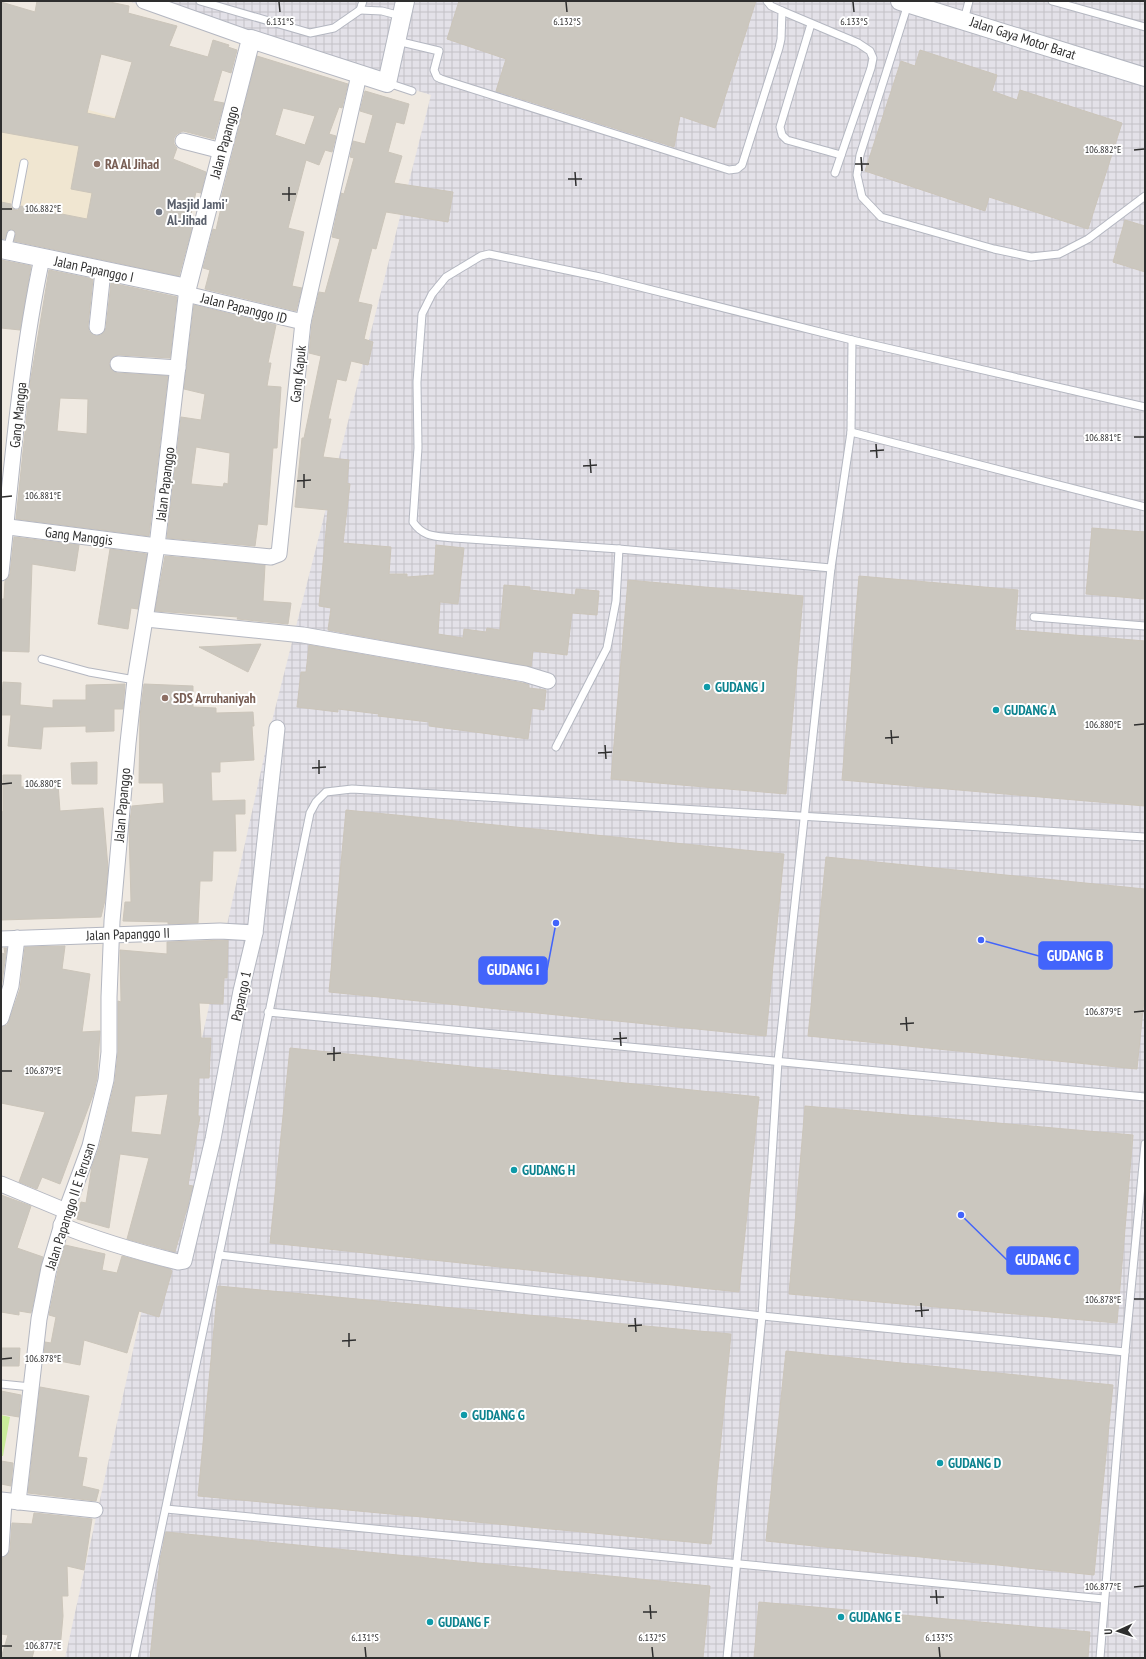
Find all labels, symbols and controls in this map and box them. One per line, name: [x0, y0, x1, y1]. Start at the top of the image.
street label: Jalan Gaya Motor Barat: [967, 12, 1078, 64]
text: 6.131°S: [266, 15, 294, 28]
text: 6.132°S: [553, 15, 581, 28]
text: 6.133°S: [840, 15, 868, 28]
street label: Jalan Papanggo: [205, 104, 242, 181]
text: 106.882°E: [1085, 143, 1121, 156]
place label: RA Al Jihad: [105, 155, 159, 173]
marker: RA Al Jihad: [92, 159, 102, 169]
place label: Masjid Jami' Al-Jihad: [166, 195, 228, 229]
text: 106.882°E: [25, 202, 61, 215]
marker: Masjid Jami' Al-Jihad: [154, 207, 164, 217]
street label: Jalan Papanggo I: [52, 252, 135, 286]
street label: Jalan Papanggo ID: [198, 288, 289, 327]
street label: Gang Kapuk: [286, 344, 310, 404]
street label: Gang Mangga: [6, 381, 30, 449]
text: 106.881°E: [1085, 431, 1121, 444]
street label: Jalan Papanggo: [151, 446, 178, 523]
text: 106.881°E: [25, 489, 61, 502]
street label: Gang Manggis: [44, 523, 114, 549]
place label: GUDANG J: [715, 678, 765, 696]
marker: GUDANG J: [702, 682, 712, 692]
place label: SDS Arruhaniyah: [173, 689, 256, 707]
marker: SDS Arruhaniyah: [160, 693, 170, 703]
place label: GUDANG A: [1004, 701, 1057, 719]
marker: GUDANG A: [991, 705, 1001, 715]
text: 106.880°E: [1085, 718, 1121, 731]
street label: Jalan Papanggo: [110, 767, 134, 844]
text: 106.880°E: [25, 777, 61, 790]
street label: Jalan Papanggo II: [85, 924, 170, 944]
callout: GUDANG B: [1039, 942, 1112, 969]
text: GUDANG B: [1047, 946, 1103, 965]
callout: GUDANG I: [479, 957, 547, 984]
text: GUDANG I: [487, 960, 539, 979]
street label: Papango 1: [227, 969, 255, 1023]
text: 106.879°E: [1085, 1005, 1121, 1018]
text: 106.879°E: [25, 1064, 61, 1077]
street label: Jalan Papanggo II E Terusan: [41, 1140, 99, 1273]
place label: GUDANG H: [522, 1161, 575, 1179]
marker: GUDANG H: [509, 1165, 519, 1175]
callout: GUDANG C: [1007, 1247, 1078, 1274]
text: GUDANG C: [1015, 1250, 1071, 1269]
text: 106.878°E: [1085, 1293, 1121, 1306]
text: 106.878°E: [25, 1352, 61, 1365]
place label: GUDANG G: [472, 1406, 525, 1424]
marker: GUDANG G: [459, 1410, 469, 1420]
place label: GUDANG D: [948, 1454, 1002, 1472]
marker: GUDANG D: [935, 1458, 945, 1468]
text: 106.877°E: [1085, 1580, 1121, 1593]
place label: GUDANG E: [849, 1608, 901, 1626]
north arrow: [1098, 1611, 1138, 1651]
marker: GUDANG E: [836, 1612, 846, 1622]
place label: GUDANG F: [438, 1613, 490, 1631]
marker: GUDANG F: [425, 1617, 435, 1627]
text: U: [1101, 1628, 1115, 1635]
text: 6.131°S: [351, 1631, 379, 1644]
text: 6.132°S: [638, 1631, 666, 1644]
text: 6.133°S: [925, 1631, 953, 1644]
text: 106.877°E: [25, 1639, 61, 1652]

